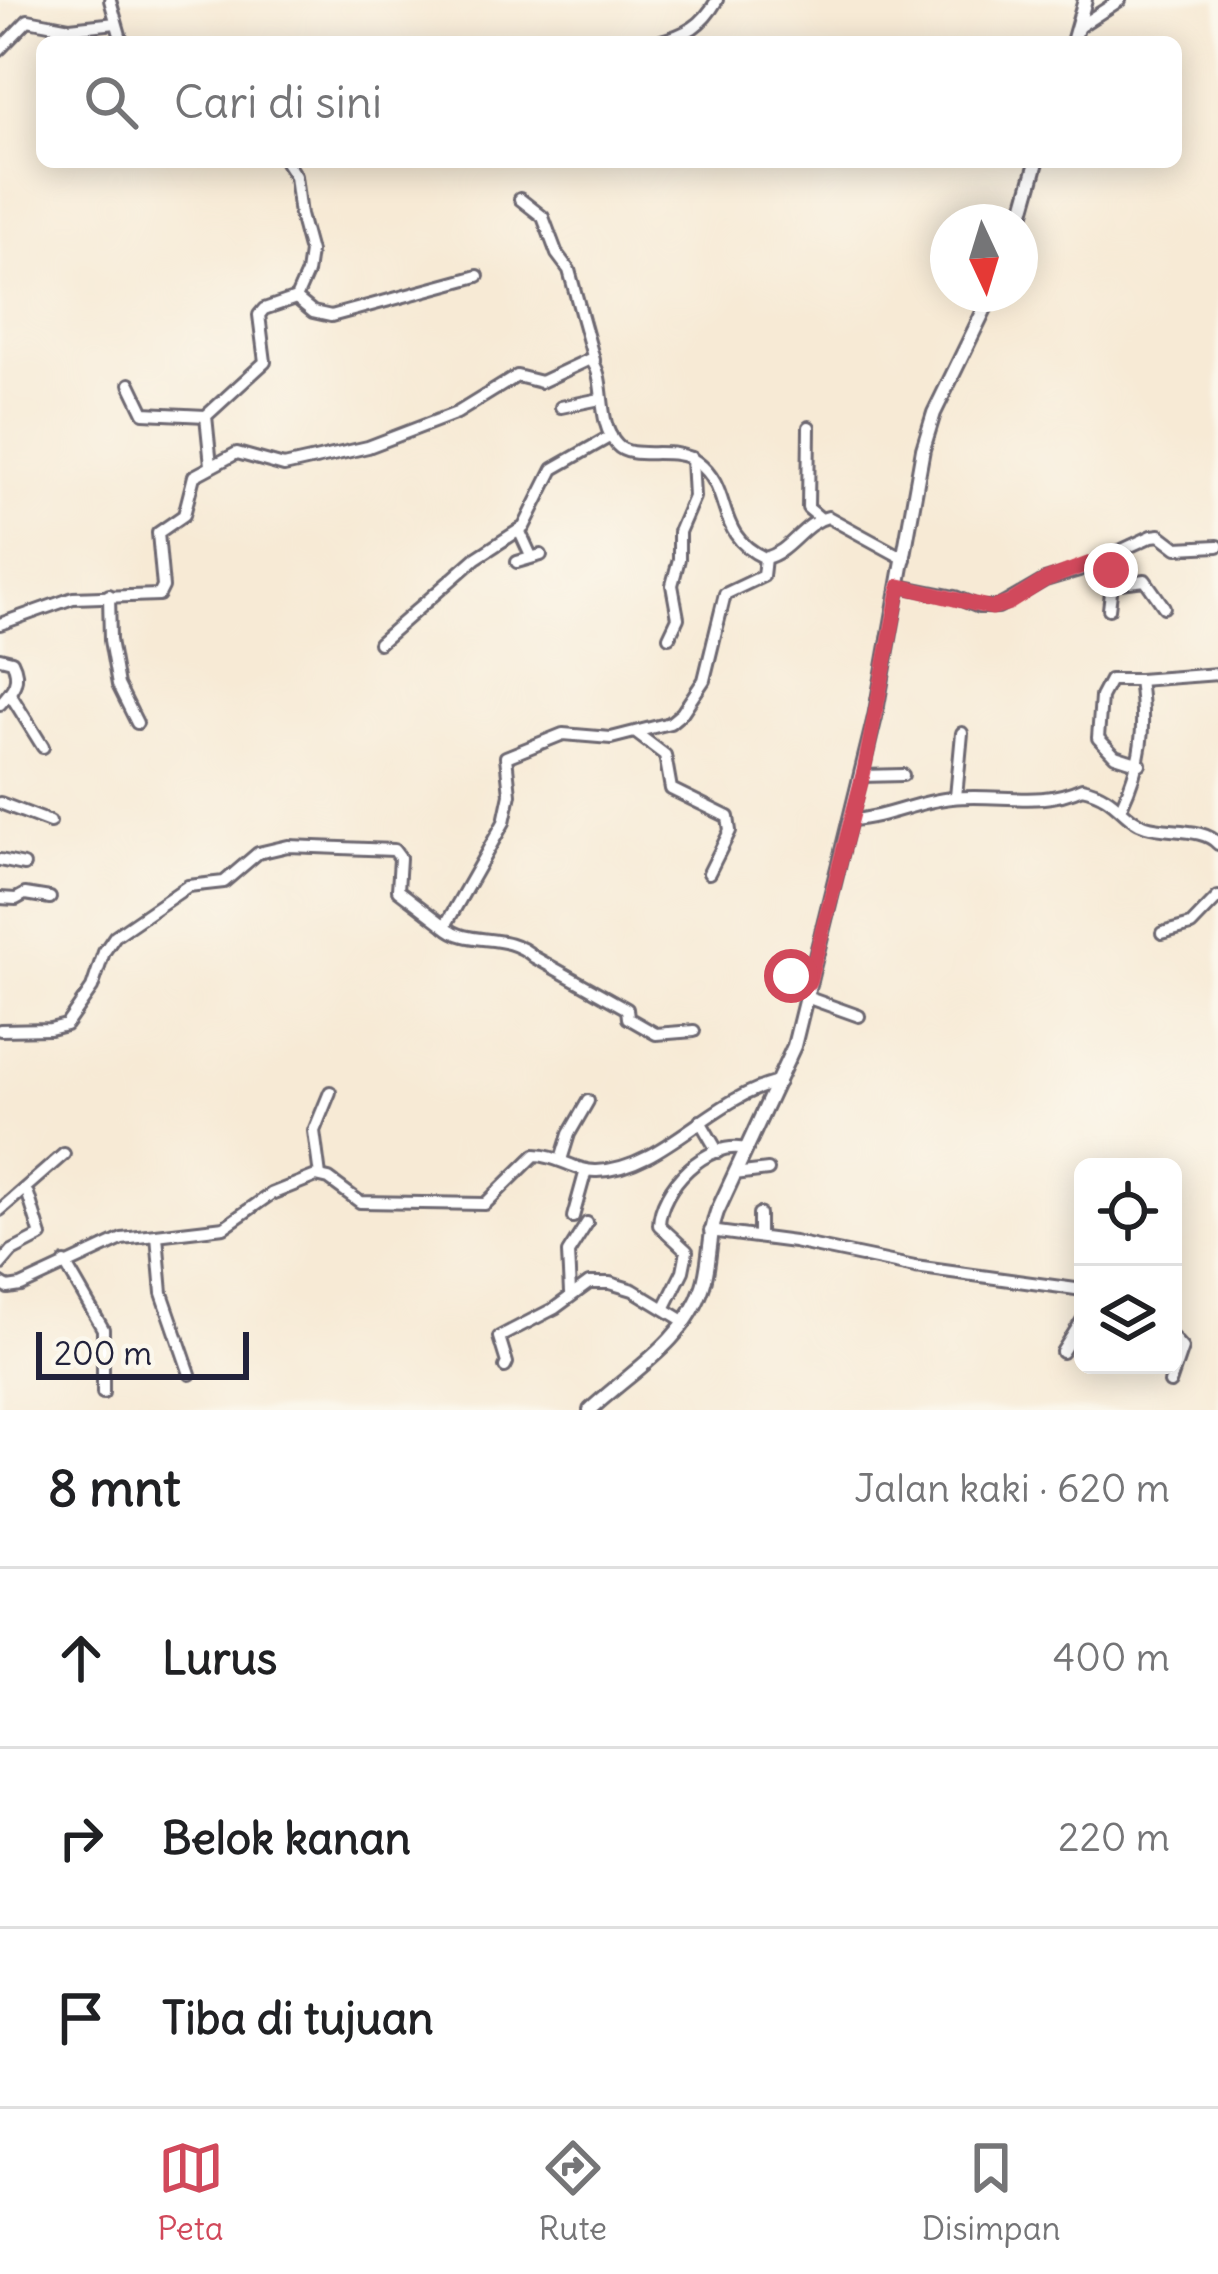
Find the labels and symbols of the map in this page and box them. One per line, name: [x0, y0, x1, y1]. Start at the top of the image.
north arrow: [930, 204, 1038, 312]
route end: [1084, 543, 1138, 597]
route start: [764, 949, 818, 1003]
scale bar: [36, 1326, 249, 1379]

